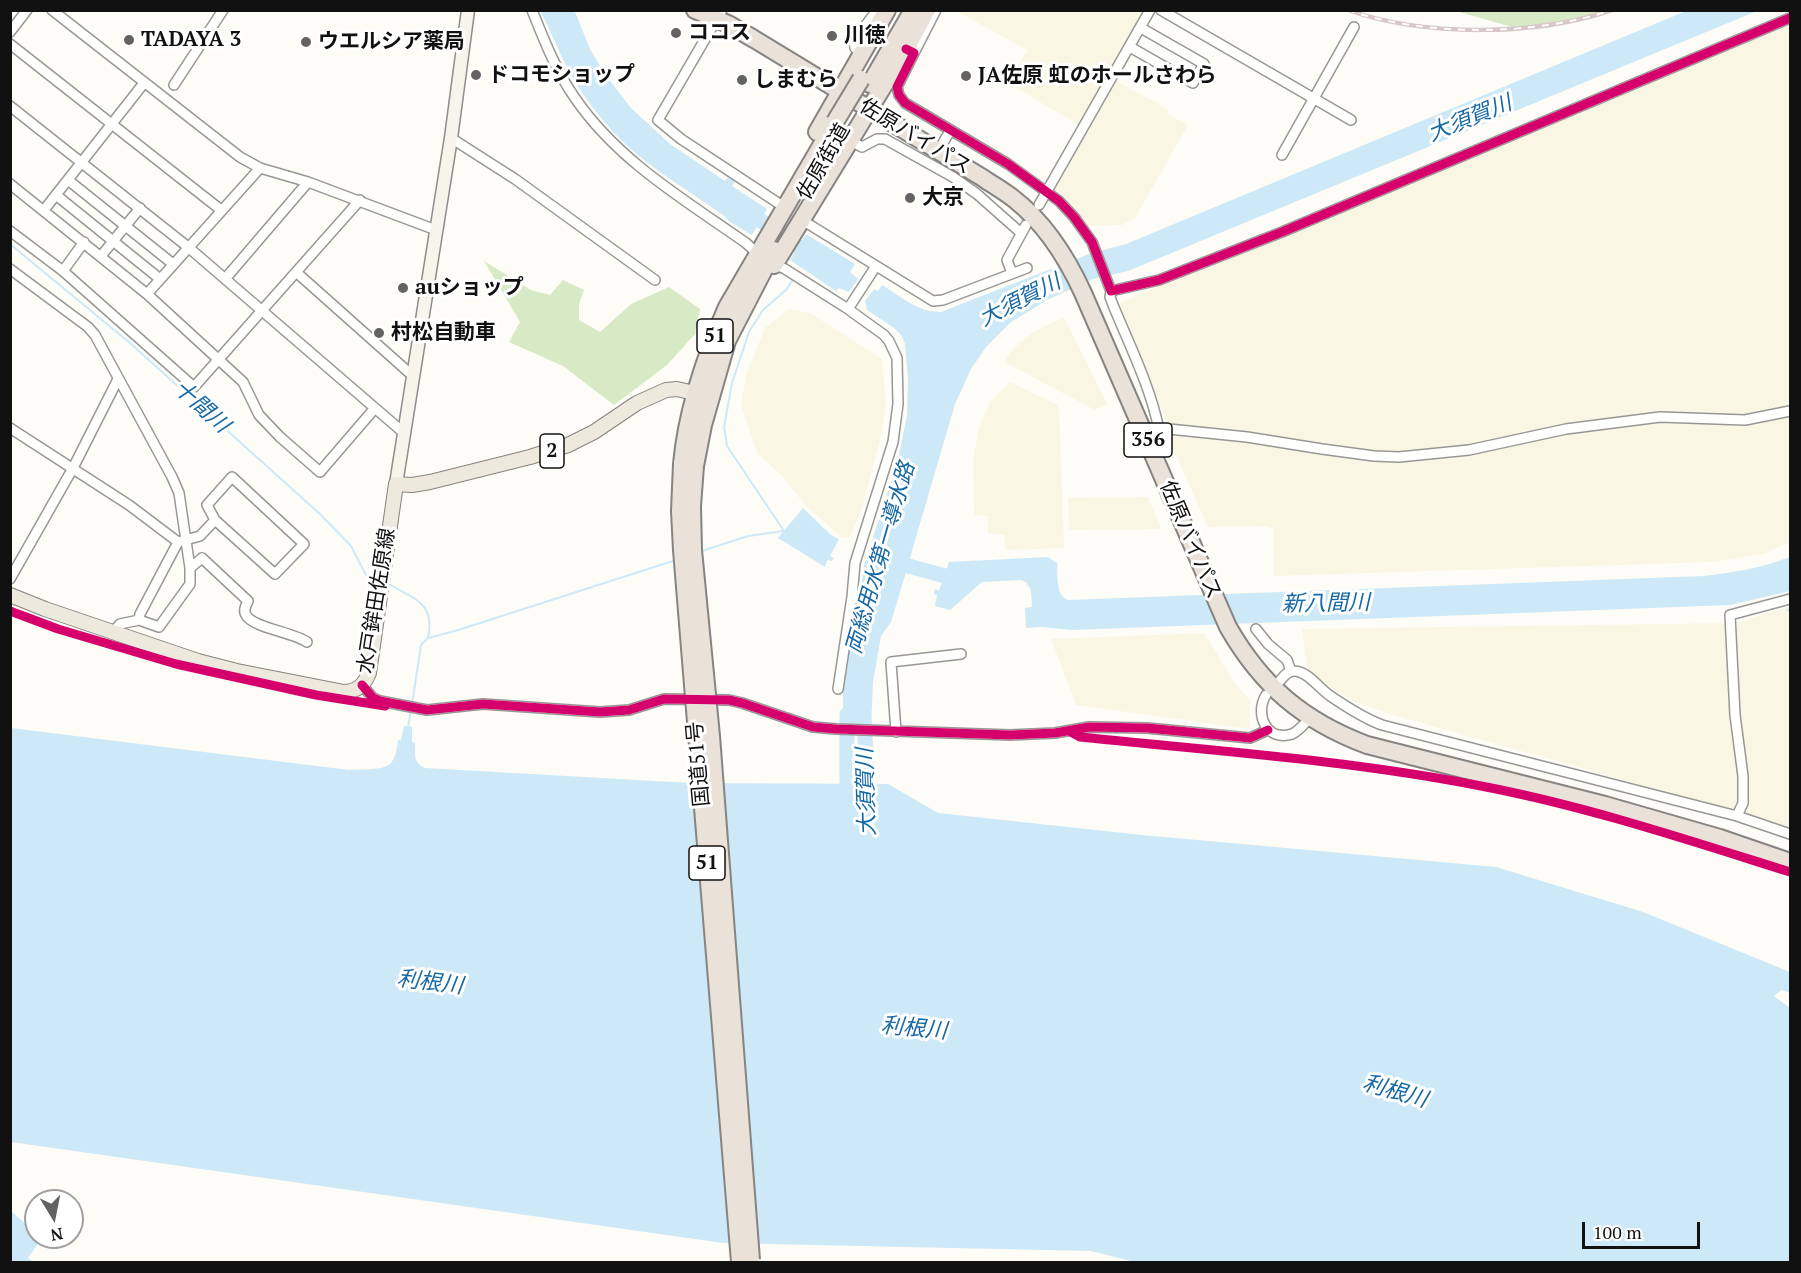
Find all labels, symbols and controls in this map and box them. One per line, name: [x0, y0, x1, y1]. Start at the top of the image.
place label: ココス: [688, 20, 751, 46]
place label: 川徳: [844, 23, 886, 49]
marker: ココス: [669, 26, 683, 40]
place label: TADAYA 3: [141, 27, 241, 53]
place label: ウエルシア薬局: [318, 29, 465, 55]
marker: 川徳: [825, 29, 839, 43]
marker: TADAYA 3: [122, 33, 136, 47]
marker: ウエルシア薬局: [299, 35, 313, 49]
place label: ドコモショップ: [488, 62, 635, 88]
place label: JA佐原 虹のホールさわら: [978, 63, 1217, 89]
place label: しまむら: [754, 67, 838, 93]
marker: ドコモショップ: [469, 68, 483, 82]
marker: JA佐原 虹のホールさわら: [959, 69, 973, 83]
marker: しまむら: [735, 73, 749, 87]
water label: 大須賀川: [1424, 90, 1516, 148]
street label: 佐原バイパス: [855, 94, 975, 180]
street label: 佐原街道: [792, 119, 856, 205]
place label: 大京: [922, 185, 964, 211]
marker: 大京: [903, 191, 917, 205]
water label: 大須賀川: [975, 269, 1065, 333]
place label: auショップ: [415, 275, 524, 301]
marker: auショップ: [396, 281, 410, 295]
road number: 51: [697, 319, 733, 353]
place label: 村松自動車: [391, 320, 496, 346]
marker: 村松自動車: [372, 326, 386, 340]
water label: 十間川: [168, 375, 234, 439]
road number: 356: [1124, 423, 1172, 457]
road number: 2: [540, 434, 564, 468]
water label: 両総用水第一導水路: [841, 459, 921, 657]
street label: 佐原バイパス: [1154, 477, 1226, 603]
street label: 水戸鉾田佐原線: [353, 526, 401, 676]
water label: 新八間川: [1282, 590, 1370, 618]
street label: 国道51号: [683, 720, 715, 808]
water label: 大須賀川: [852, 748, 882, 836]
road number: 51: [689, 846, 725, 880]
water label: 利根川: [396, 966, 464, 1000]
water label: 利根川: [880, 1013, 948, 1045]
water label: 利根川: [1360, 1070, 1430, 1114]
north arrow: [24, 1189, 84, 1249]
scale bar: [1585, 1210, 1704, 1248]
text: 100 m: [1593, 1220, 1642, 1244]
text: N: [49, 1223, 65, 1247]

